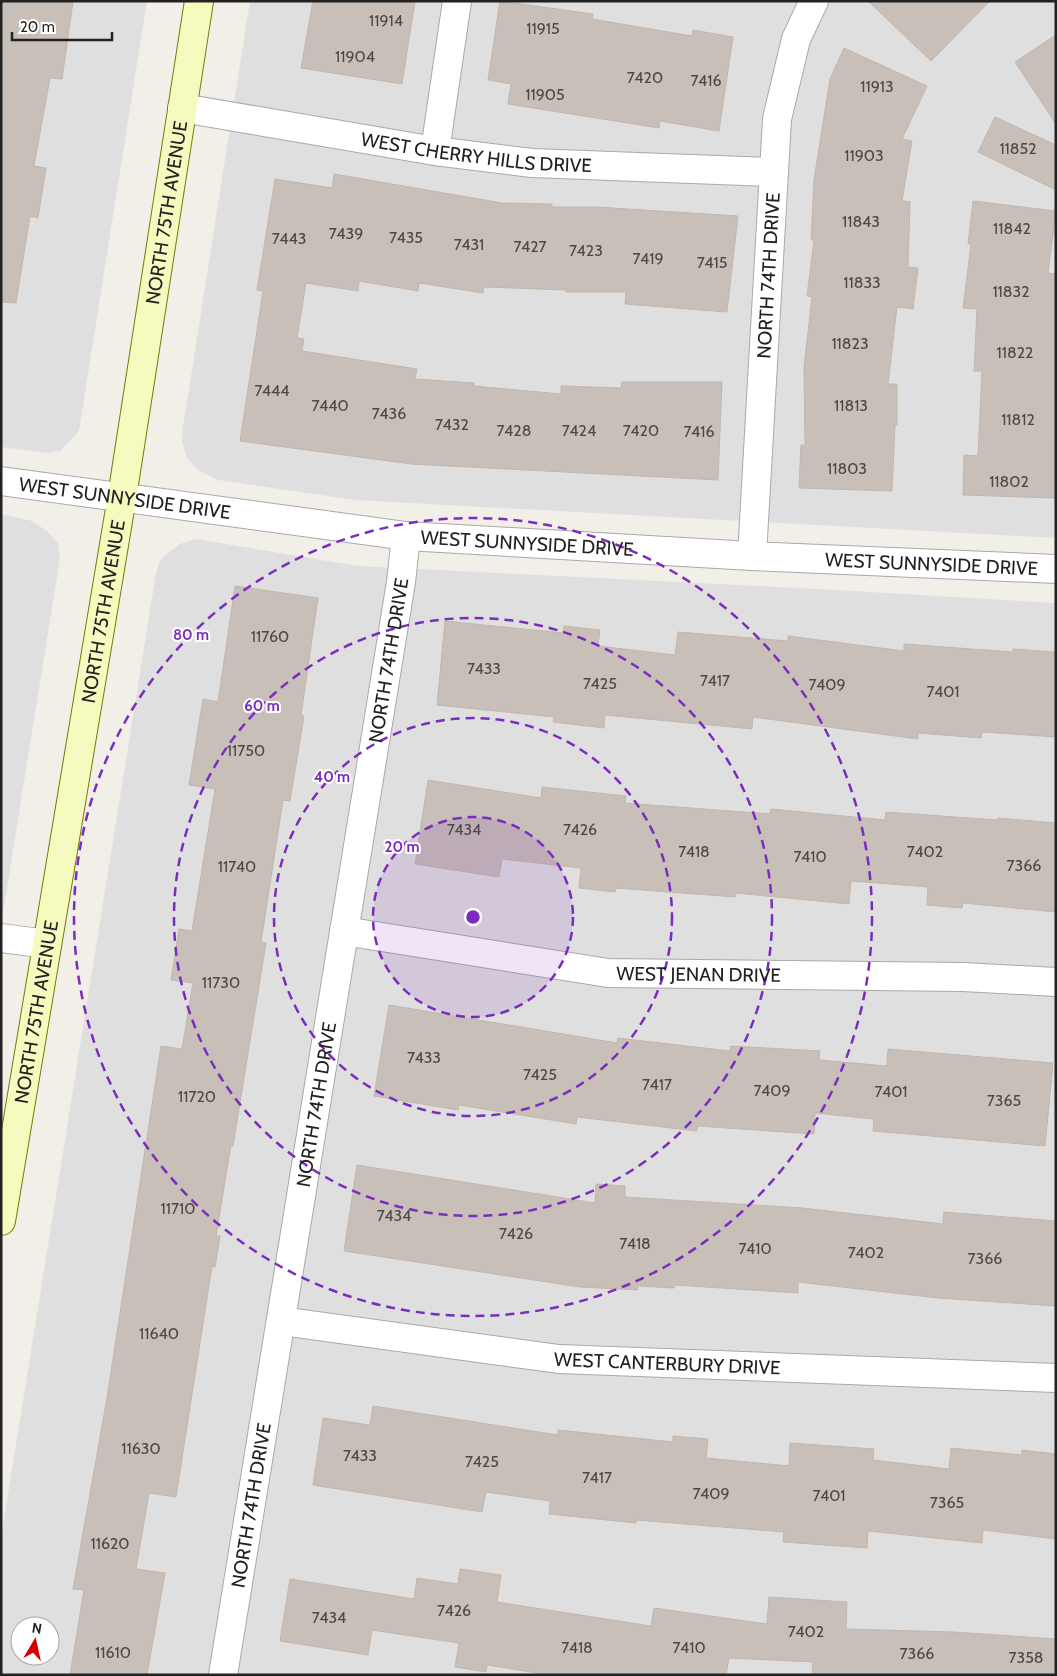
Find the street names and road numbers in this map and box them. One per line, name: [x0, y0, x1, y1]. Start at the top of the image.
street label: NORTH 75TH AVENUE: [141, 119, 192, 306]
street label: WEST CHERRY HILLS DRIVE: [359, 127, 592, 177]
street label: NORTH 74TH DRIVE: [752, 192, 784, 359]
street label: WEST SUNNYSIDE DRIVE: [18, 472, 232, 524]
street label: NORTH 75TH AVENUE: [76, 518, 129, 705]
street label: WEST SUNNYSIDE DRIVE: [420, 525, 634, 561]
street label: WEST SUNNYSIDE DRIVE: [824, 548, 1039, 580]
street label: NORTH 74TH DRIVE: [363, 576, 413, 745]
street label: NORTH 75TH AVENUE: [9, 919, 63, 1105]
street label: WEST JENAN DRIVE: [616, 962, 781, 986]
street label: NORTH 74TH DRIVE: [291, 1020, 341, 1189]
street label: WEST CANTERBURY DRIVE: [554, 1347, 781, 1379]
street label: NORTH 74TH DRIVE: [226, 1421, 275, 1589]

